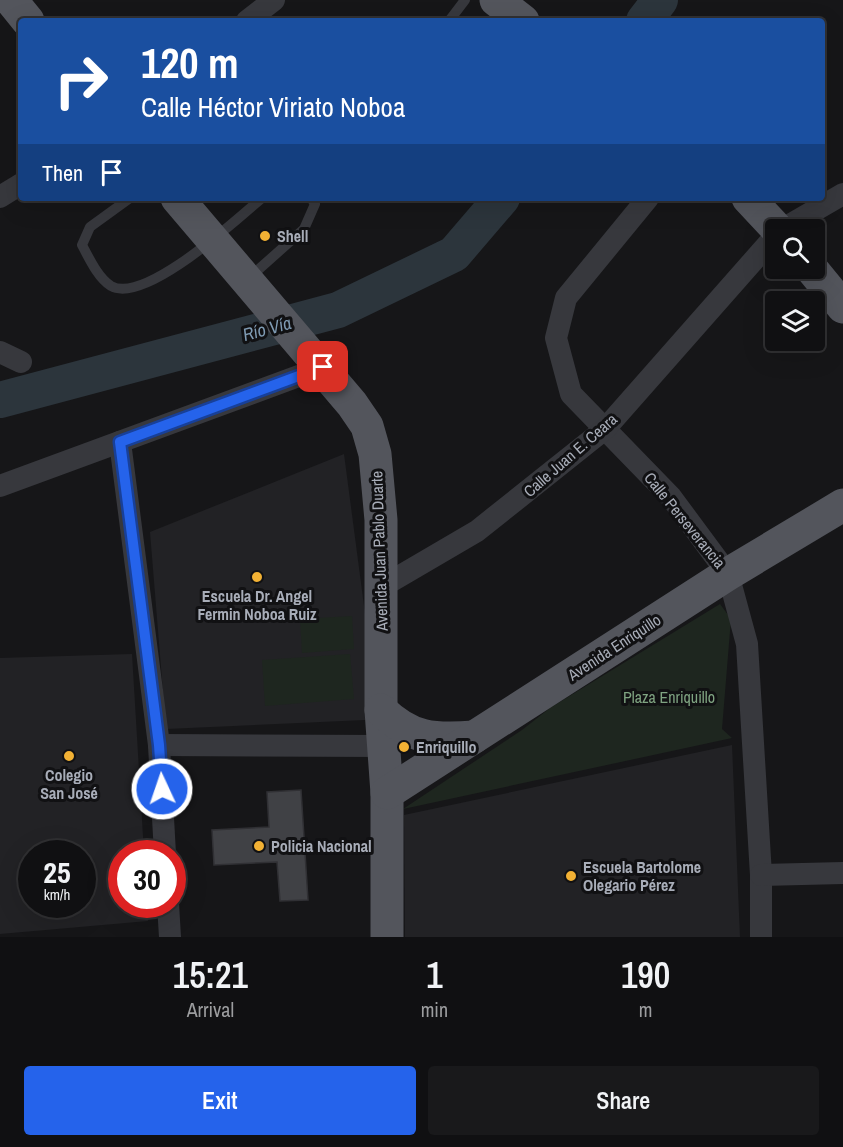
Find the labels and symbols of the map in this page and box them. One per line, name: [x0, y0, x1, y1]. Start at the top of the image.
place label: Shell: [277, 225, 308, 247]
marker: Shell: [258, 229, 272, 243]
water label: Río Vía: [240, 310, 294, 347]
pin: [297, 341, 348, 392]
street label: Calle Juan E. Ceara: [518, 408, 622, 502]
street label: Calle Perseverancia: [639, 467, 731, 573]
street label: Avenida Juan Pablo Duarte: [365, 471, 393, 632]
marker: Escuela Dr. Angel Fermin Noboa Ruiz: [250, 570, 264, 584]
place label: Escuela Dr. Angel Fermin Noboa Ruiz: [198, 585, 317, 625]
street label: Avenida Enriquillo: [562, 609, 665, 686]
park label: Plaza Enriquillo: [623, 686, 715, 708]
place label: Enriquillo: [416, 736, 477, 758]
marker: Enriquillo: [397, 740, 411, 754]
marker: Colegio San José: [62, 749, 76, 763]
position arrow: [130, 757, 194, 821]
place label: Colegio San José: [40, 764, 98, 804]
place label: Policia Nacional: [271, 835, 372, 857]
marker: Policia Nacional: [252, 839, 266, 853]
speed limit sign: 30: [108, 840, 186, 918]
place label: Escuela Bartolome Olegario Pérez: [583, 856, 701, 896]
marker: Escuela Bartolome Olegario Pérez: [564, 869, 578, 883]

